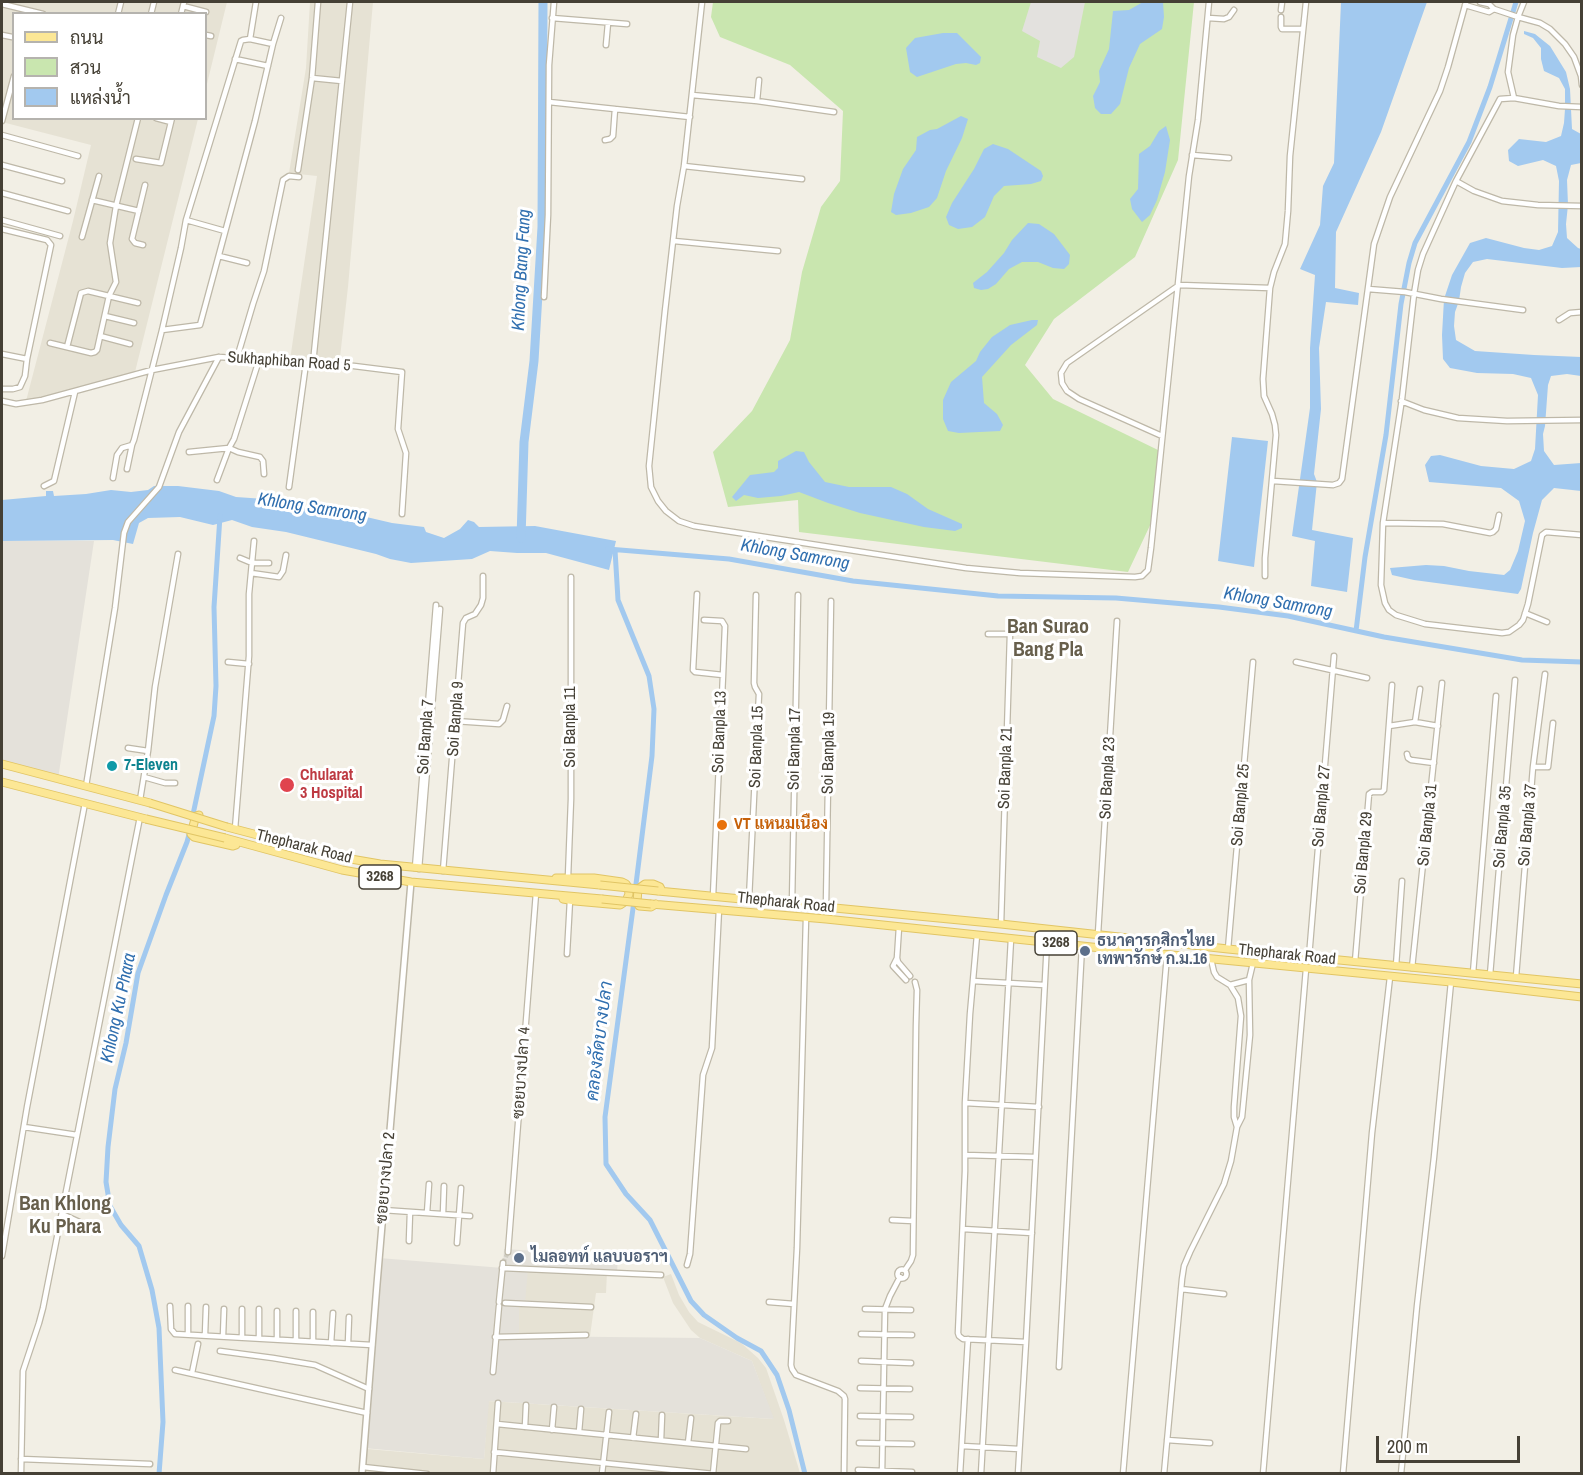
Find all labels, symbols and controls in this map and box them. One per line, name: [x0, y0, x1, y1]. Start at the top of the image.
legend: [12, 12, 207, 120]
text: ถนน: [70, 25, 103, 50]
text: สวน: [70, 55, 101, 80]
text: แหล่งน้ำ: [70, 85, 131, 110]
water label: Khlong Bang Fang: [508, 209, 536, 331]
street label: Sukhaphiban Road 5: [227, 348, 351, 376]
water label: Khlong Samrong: [256, 489, 368, 527]
water label: Khlong Samrong: [739, 535, 851, 575]
water label: Khlong Samrong: [1222, 583, 1334, 623]
district label: Ban Surao Bang Pla: [1007, 616, 1089, 663]
street label: Soi Banpla 9: [444, 681, 468, 757]
street label: Soi Banpla 11: [561, 686, 581, 768]
street label: Soi Banpla 13: [709, 690, 731, 774]
street label: Soi Banpla 7: [414, 699, 438, 775]
street label: Soi Banpla 15: [746, 705, 768, 789]
street label: Soi Banpla 17: [785, 708, 805, 790]
street label: Soi Banpla 19: [819, 712, 839, 794]
street label: Soi Banpla 21: [995, 726, 1017, 810]
street label: Soi Banpla 23: [1096, 736, 1120, 820]
place label: 7-Eleven: [124, 756, 178, 776]
marker: 7-Eleven: [105, 759, 119, 773]
street label: Soi Banpla 25: [1228, 763, 1254, 847]
street label: Soi Banpla 27: [1309, 764, 1335, 848]
place label: Chularat 3 Hospital: [300, 766, 363, 804]
marker: Chularat 3 Hospital: [278, 776, 296, 794]
street label: Soi Banpla 31: [1414, 783, 1442, 867]
street label: Soi Banpla 37: [1515, 783, 1541, 867]
street label: Soi Banpla 35: [1490, 785, 1516, 869]
street label: Soi Banpla 29: [1351, 811, 1377, 895]
place label: VT แหนมเนือง: [734, 815, 828, 835]
marker: VT แหนมเนือง: [715, 818, 729, 832]
street label: Thepharak Road: [254, 826, 354, 868]
road number: 3268: [359, 865, 401, 889]
street label: Thepharak Road: [736, 888, 836, 918]
road number: 3268: [1035, 931, 1077, 955]
place label: ธนาคารกสิกรไทย เทพารักษ์ ก.ม.16: [1097, 932, 1215, 970]
street label: Thepharak Road: [1237, 940, 1337, 970]
marker: ธนาคารกสิกรไทย เทพารักษ์ ก.ม.16: [1078, 944, 1092, 958]
water label: Khlong Ku Phara: [97, 951, 141, 1065]
water label: คลองลัดบางปลา: [582, 980, 618, 1102]
street label: ซอยบางปลา 4: [509, 1026, 535, 1120]
street label: ซอยบางปลา 2: [372, 1131, 400, 1225]
district label: Ban Khlong Ku Phara: [19, 1193, 111, 1240]
place label: ไมลอทท์ แลบบอราฯ: [531, 1248, 668, 1268]
marker: ไมลอทท์ แลบบอราฯ: [512, 1251, 526, 1265]
scale bar: [1379, 1424, 1523, 1462]
text: 200 m: [1387, 1434, 1428, 1459]

